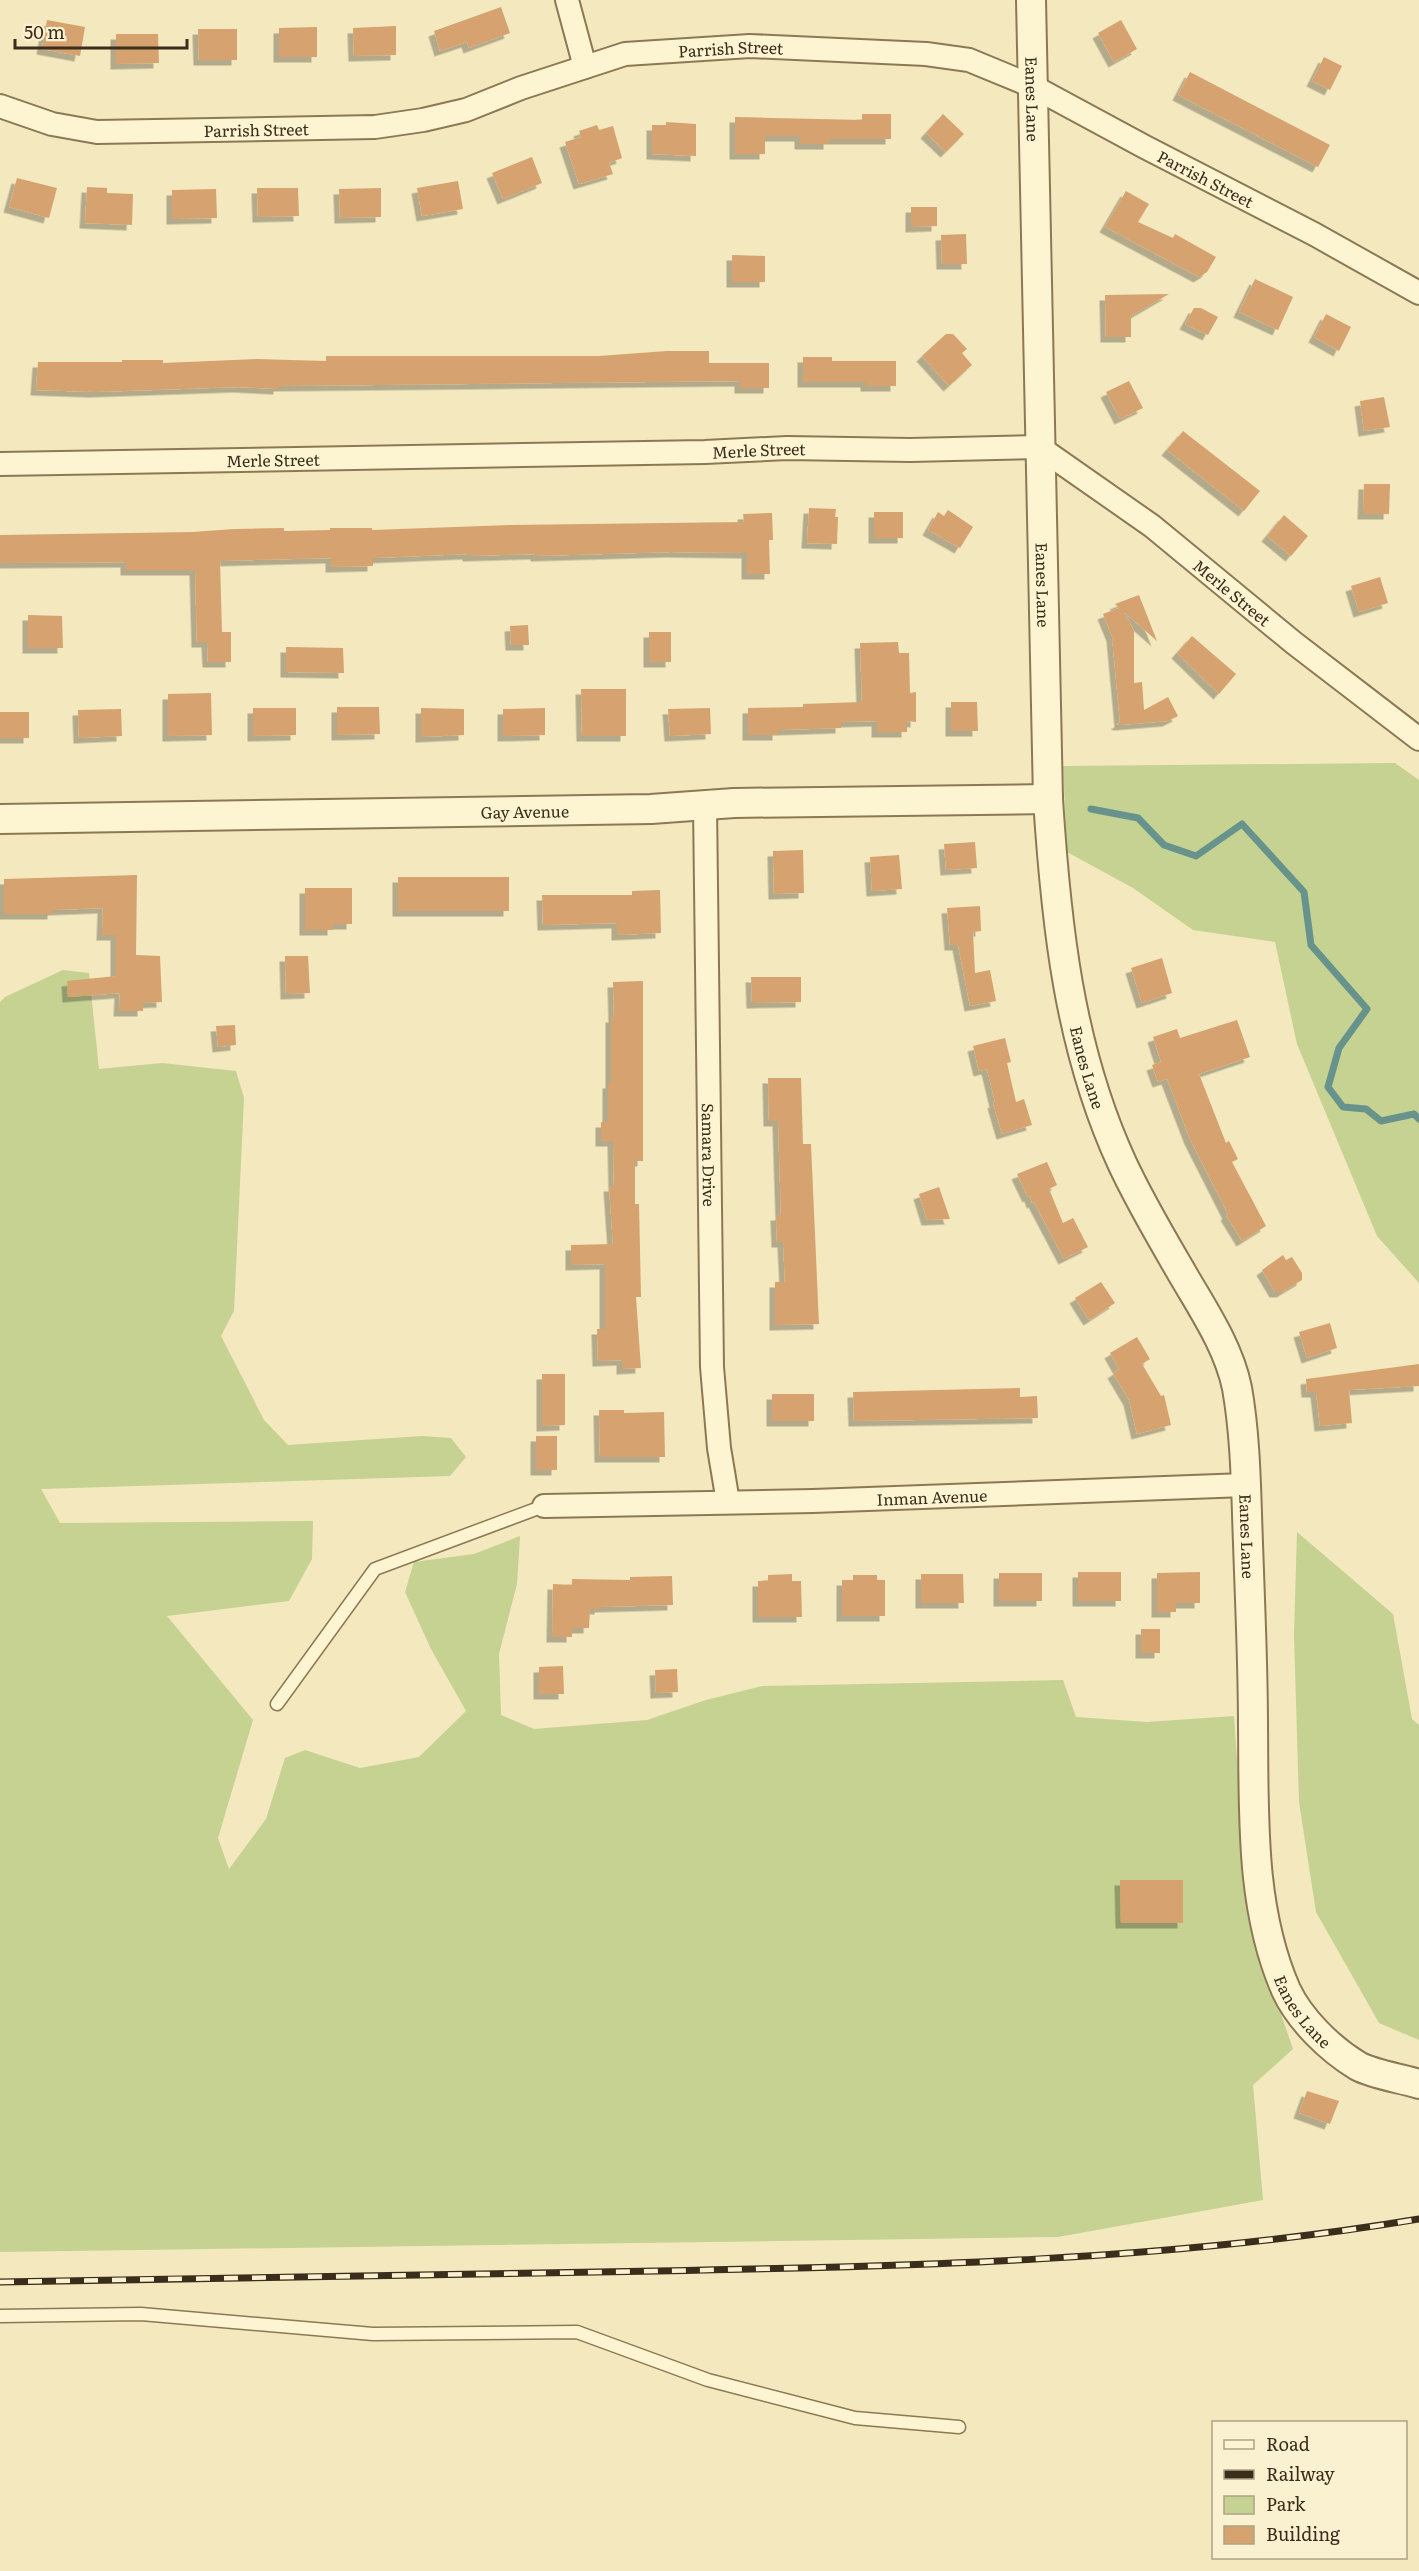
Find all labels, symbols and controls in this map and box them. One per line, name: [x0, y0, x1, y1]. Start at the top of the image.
scale bar: [15, 12, 188, 50]
text: 50 m: [24, 18, 65, 45]
street label: Parrish Street: [677, 34, 784, 63]
street label: Eanes Lane: [1020, 56, 1046, 142]
street label: Parrish Street: [203, 116, 310, 142]
street label: Parrish Street: [1154, 144, 1259, 213]
street label: Merle Street: [711, 436, 806, 464]
street label: Merle Street: [226, 447, 321, 472]
street label: Eanes Lane: [1031, 542, 1056, 628]
street label: Merle Street: [1188, 553, 1276, 631]
street label: Gay Avenue: [481, 798, 569, 824]
street label: Eanes Lane: [1065, 1024, 1111, 1112]
street label: Samara Drive: [697, 1103, 722, 1207]
street label: Inman Avenue: [876, 1483, 988, 1511]
street label: Eanes Lane: [1234, 1493, 1261, 1579]
street label: Eanes Lane: [1269, 1971, 1337, 2053]
legend: [1212, 2421, 1407, 2559]
text: Road: [1266, 2430, 1310, 2457]
text: Railway: [1266, 2460, 1335, 2487]
text: Park: [1266, 2490, 1307, 2517]
text: Building: [1266, 2520, 1341, 2547]

